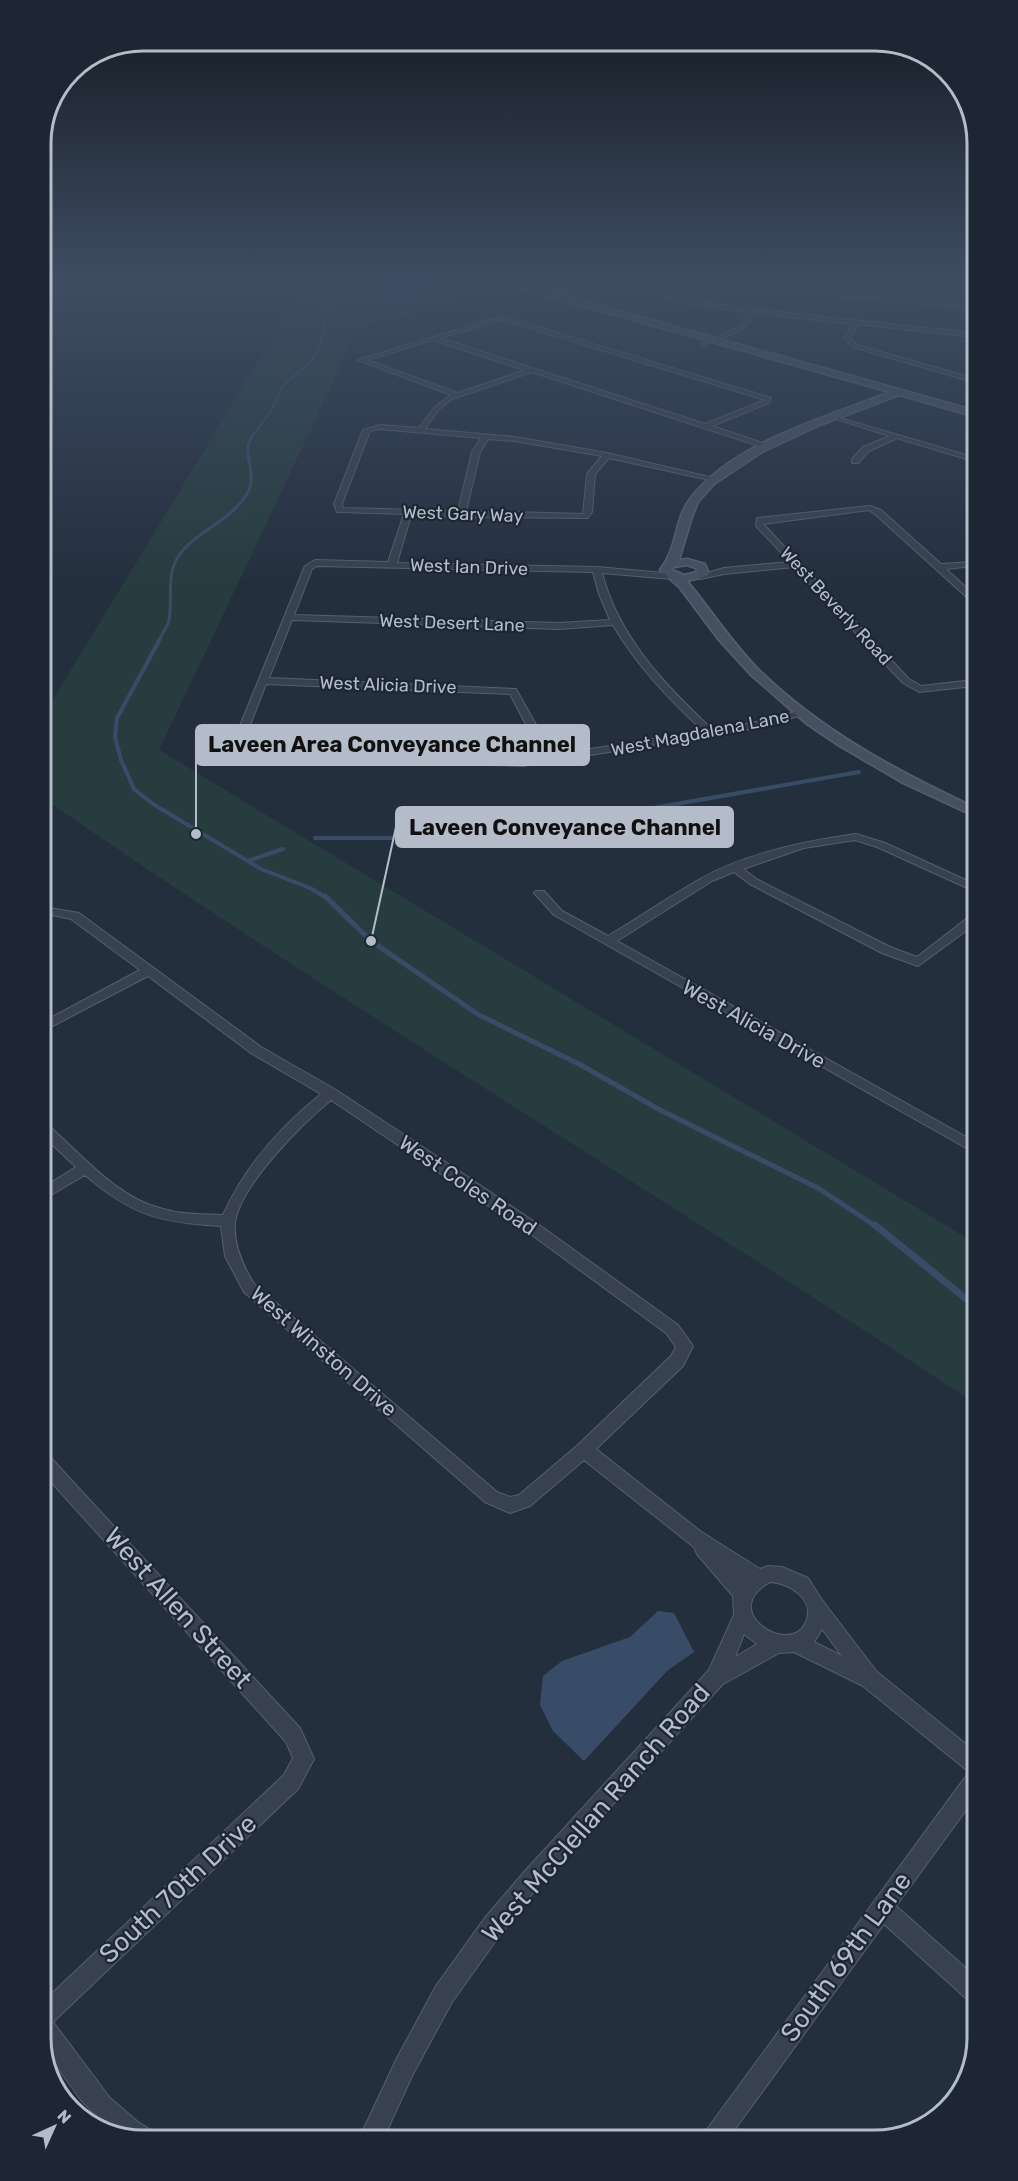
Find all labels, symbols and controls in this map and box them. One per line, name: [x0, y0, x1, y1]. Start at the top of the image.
street label: West Gary Way: [402, 501, 524, 527]
street label: West Beverly Road: [775, 542, 897, 670]
street label: West Ian Drive: [410, 554, 528, 580]
street label: West Desert Lane: [379, 609, 525, 637]
street label: West Alicia Drive: [319, 672, 457, 698]
street label: West Magdalena Lane: [609, 705, 791, 761]
callout: Laveen Area Conveyance Channel: [196, 725, 589, 765]
text: Laveen Area Conveyance Channel: [208, 731, 576, 758]
callout: Laveen Conveyance Channel: [396, 807, 733, 847]
text: Laveen Conveyance Channel: [409, 814, 721, 841]
street label: West Alicia Drive: [678, 974, 830, 1074]
street label: West Coles Road: [394, 1130, 542, 1240]
street label: West Winston Drive: [246, 1281, 402, 1421]
street label: West Allen Street: [98, 1521, 258, 1695]
street label: West McClellan Ranch Road: [475, 1677, 717, 1949]
street label: South 70th Drive: [93, 1808, 263, 1970]
street label: South 69th Lane: [774, 1866, 918, 2048]
north arrow: [24, 2097, 84, 2157]
text: N: [53, 2106, 75, 2128]

